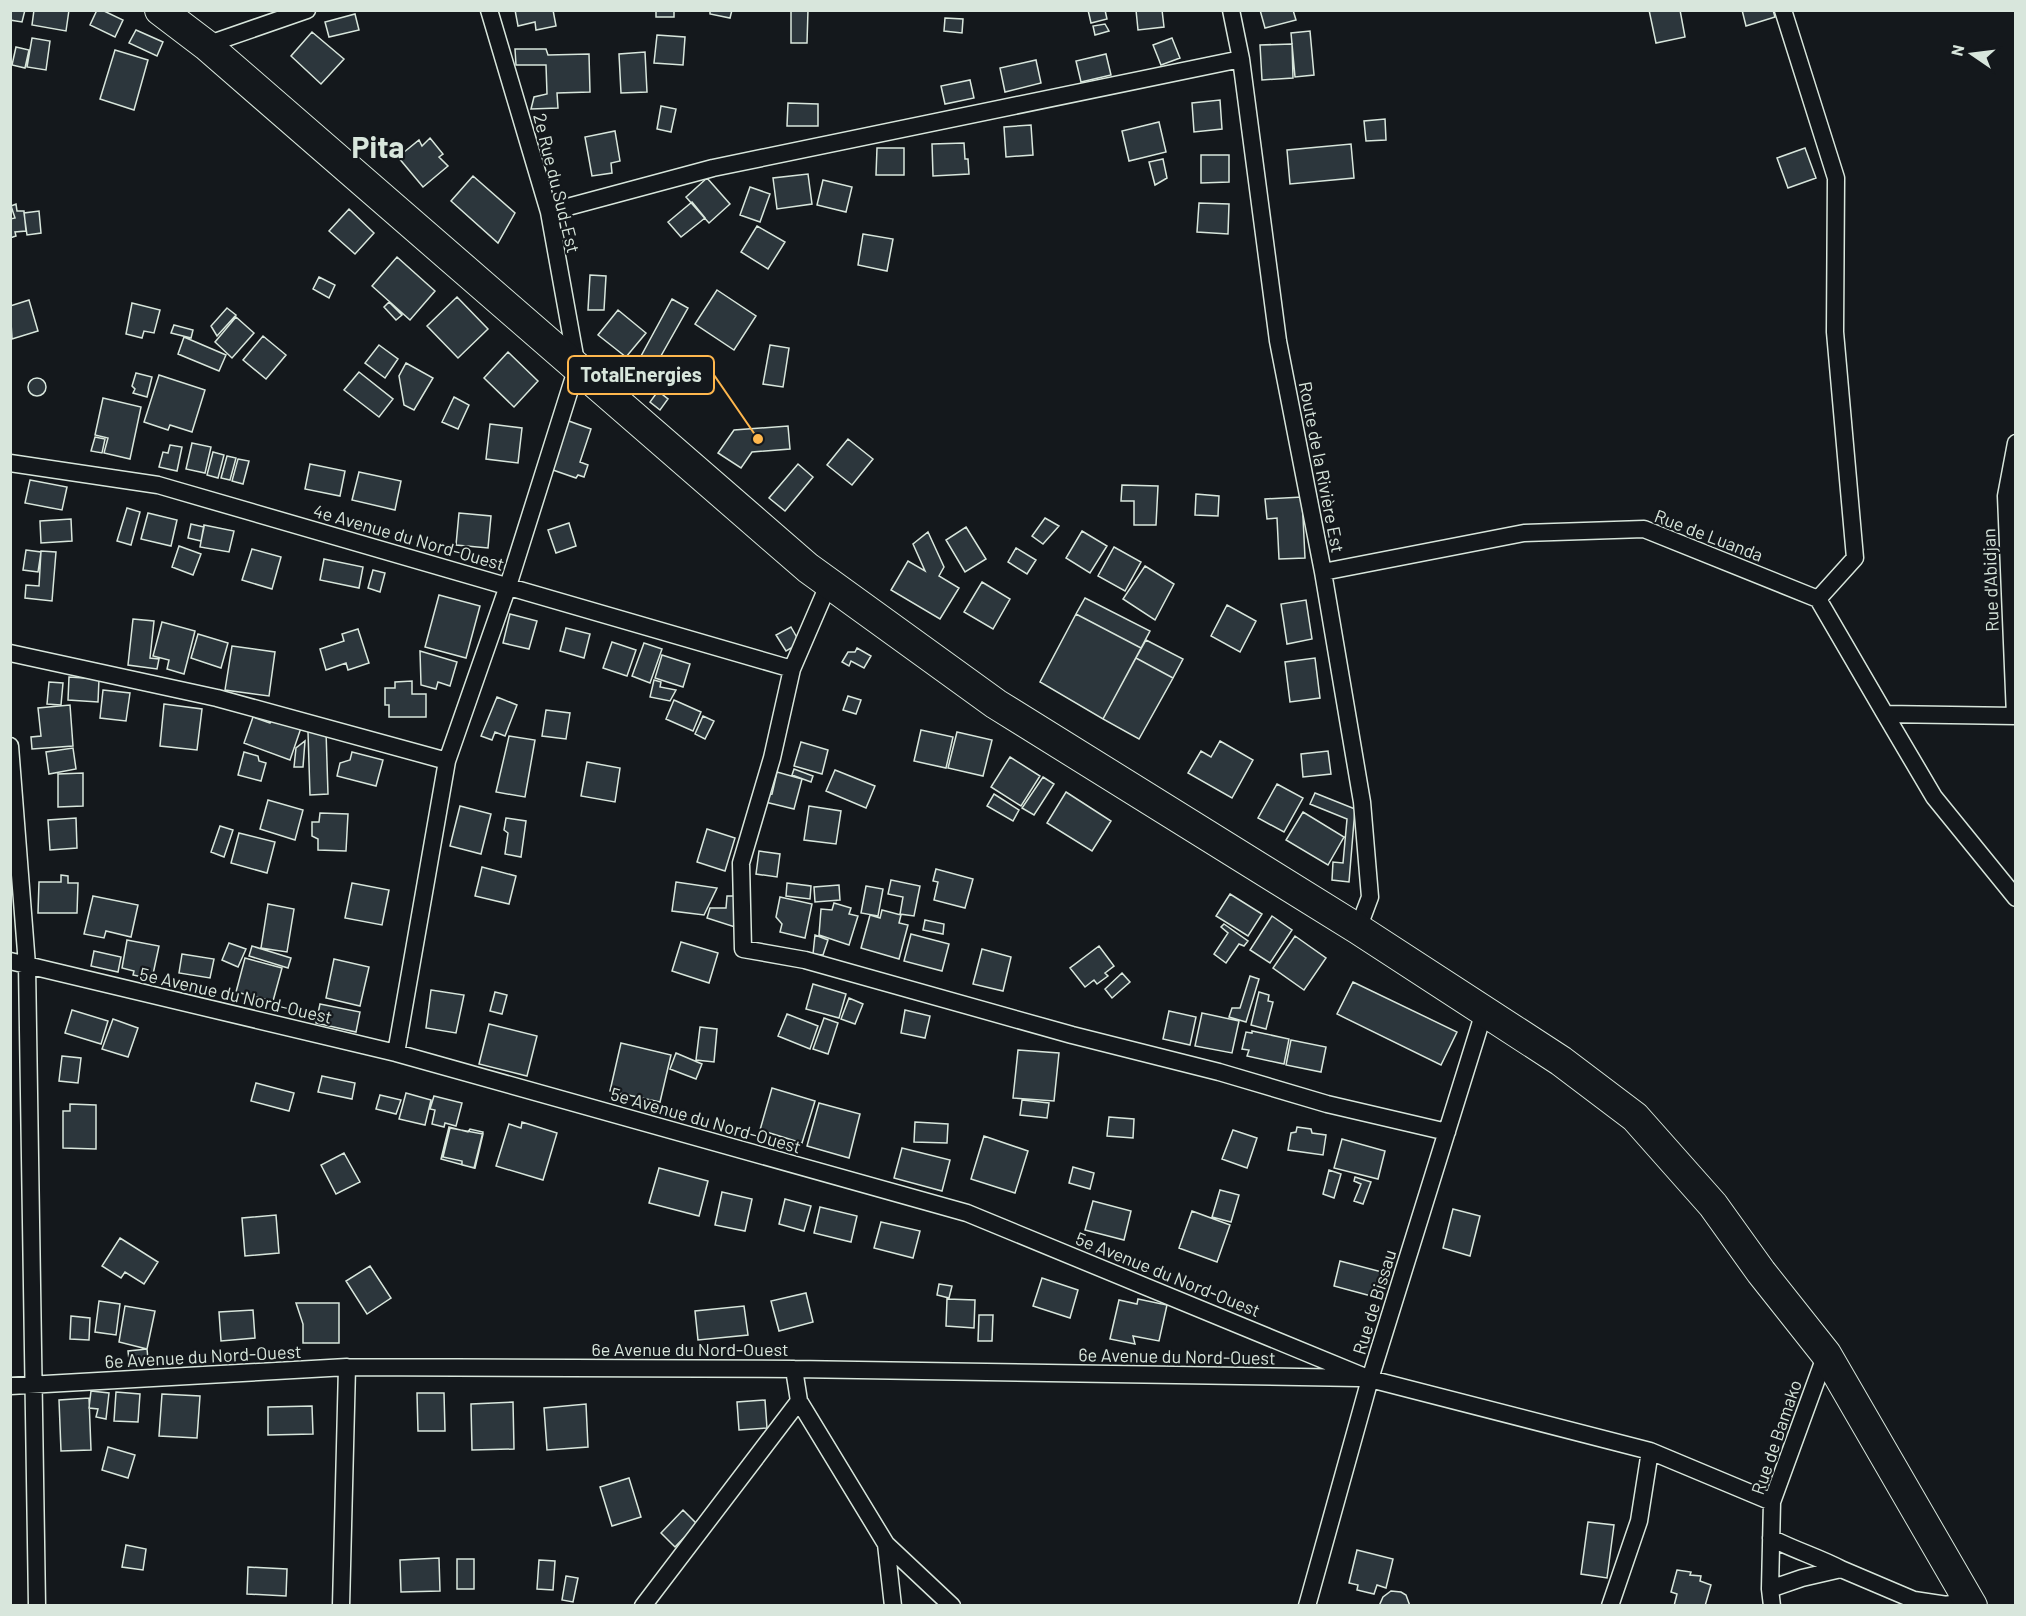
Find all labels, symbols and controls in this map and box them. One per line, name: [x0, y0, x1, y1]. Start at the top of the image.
north arrow: [1942, 24, 2002, 84]
text: N: [1946, 43, 1967, 58]
street label: 2e Rue du Sud-Est: [529, 111, 585, 255]
district label: Pita: [352, 128, 404, 164]
callout: TotalEnergies: [568, 356, 714, 394]
text: TotalEnergies: [580, 362, 702, 386]
street label: Route de la Rivière Est: [1295, 380, 1349, 554]
street label: 4e Avenue du Nord-Ouest: [311, 499, 507, 575]
street label: Rue de Luanda: [1652, 504, 1766, 566]
street label: Rue d'Abidjan: [1977, 528, 2003, 632]
street label: 5e Avenue du Nord-Ouest: [137, 962, 335, 1028]
street label: 5e Avenue du Nord-Ouest: [608, 1082, 804, 1158]
street label: 5e Avenue du Nord-Ouest: [1072, 1227, 1264, 1321]
street label: Rue de Bissau: [1348, 1247, 1400, 1357]
street label: 6e Avenue du Nord-Ouest: [591, 1338, 789, 1360]
street label: 6e Avenue du Nord-Ouest: [104, 1340, 302, 1372]
street label: 6e Avenue du Nord-Ouest: [1078, 1343, 1276, 1369]
street label: Rue de Bamako: [1746, 1377, 1806, 1497]

